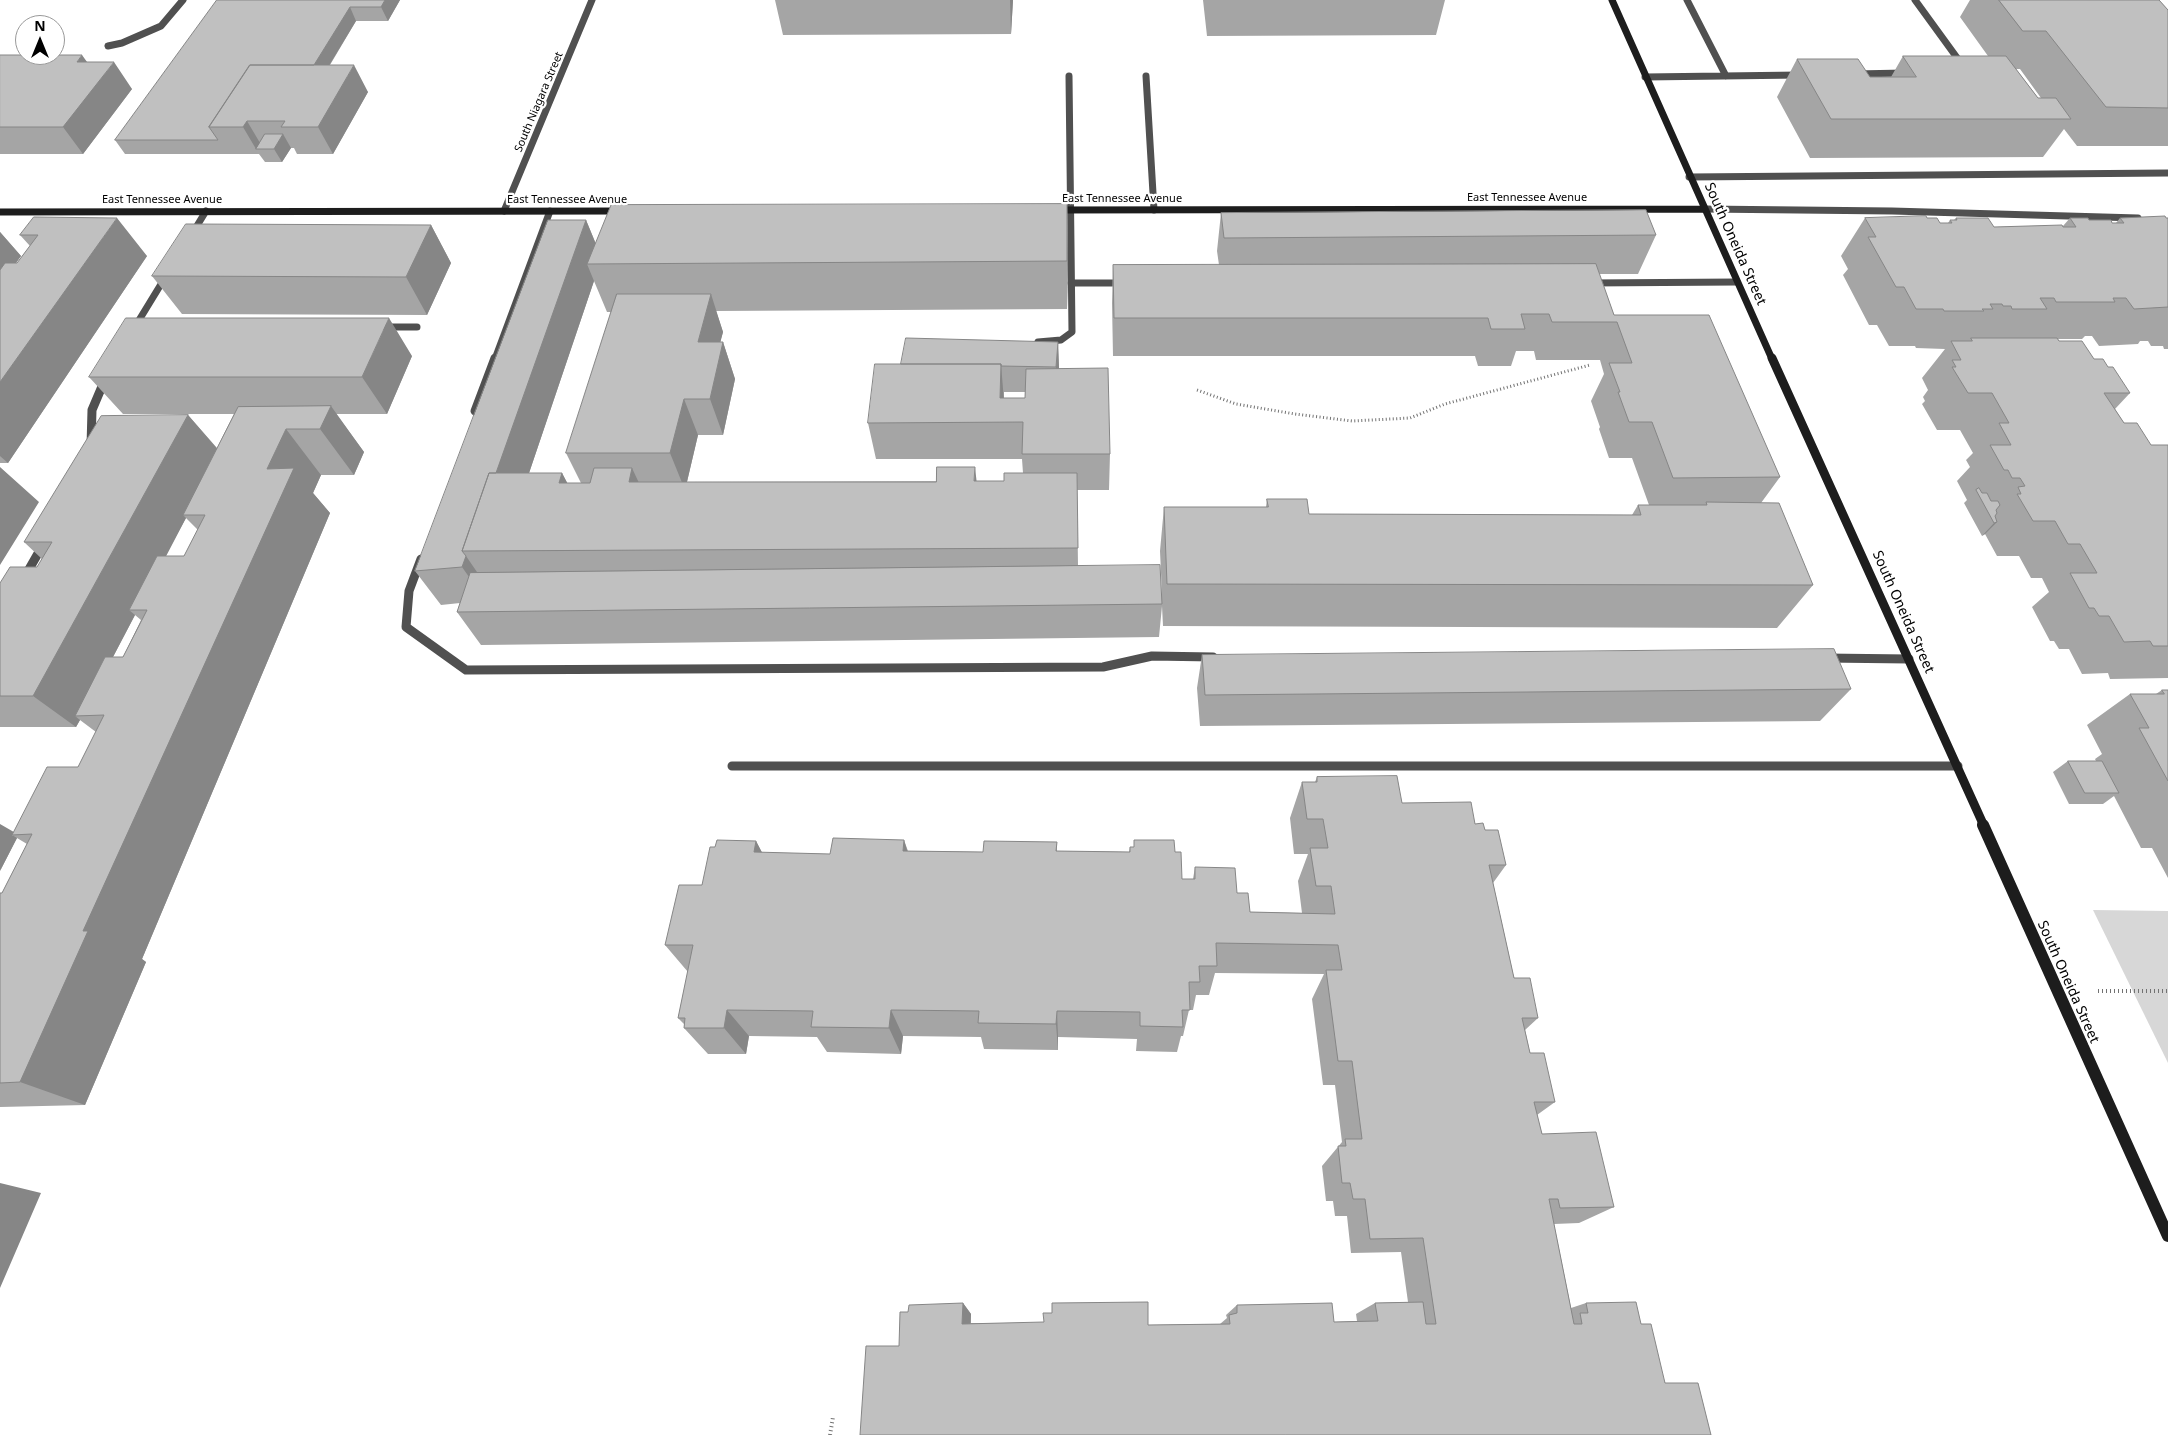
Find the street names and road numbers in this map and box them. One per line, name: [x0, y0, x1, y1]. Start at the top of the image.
street label: South Niagara Street: [512, 50, 566, 154]
street label: South Oneida Street: [1700, 180, 1770, 308]
street label: East Tennessee Avenue: [1467, 191, 1587, 205]
street label: East Tennessee Avenue: [1062, 192, 1182, 206]
street label: East Tennessee Avenue: [102, 193, 222, 207]
street label: East Tennessee Avenue: [507, 193, 627, 207]
street label: South Oneida Street: [1868, 548, 1938, 676]
street label: South Oneida Street: [2033, 918, 2103, 1046]

